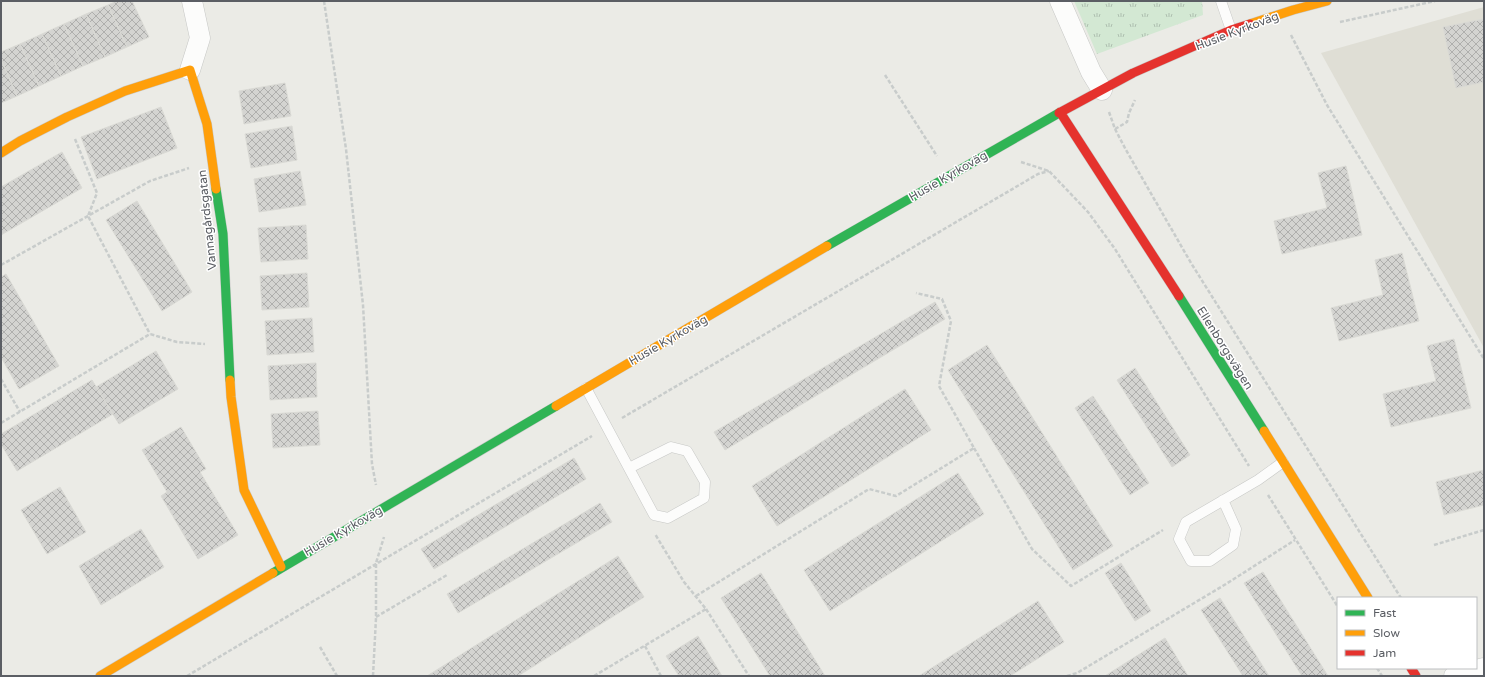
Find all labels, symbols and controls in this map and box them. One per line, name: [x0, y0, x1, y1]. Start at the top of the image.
street label: Husie Kyrkoväg: [1193, 9, 1281, 53]
street label: Husie Kyrkoväg: [906, 148, 990, 204]
street label: Vannagårdsgatan: [195, 169, 219, 271]
street label: Ellenborgsvägen: [1194, 304, 1256, 392]
street label: Husie Kyrkoväg: [626, 312, 710, 368]
street label: Husie Kyrkoväg: [301, 503, 385, 559]
legend: [1337, 597, 1477, 669]
text: Fast: [1373, 606, 1397, 620]
text: Slow: [1373, 626, 1400, 640]
text: Jam: [1373, 646, 1396, 660]

